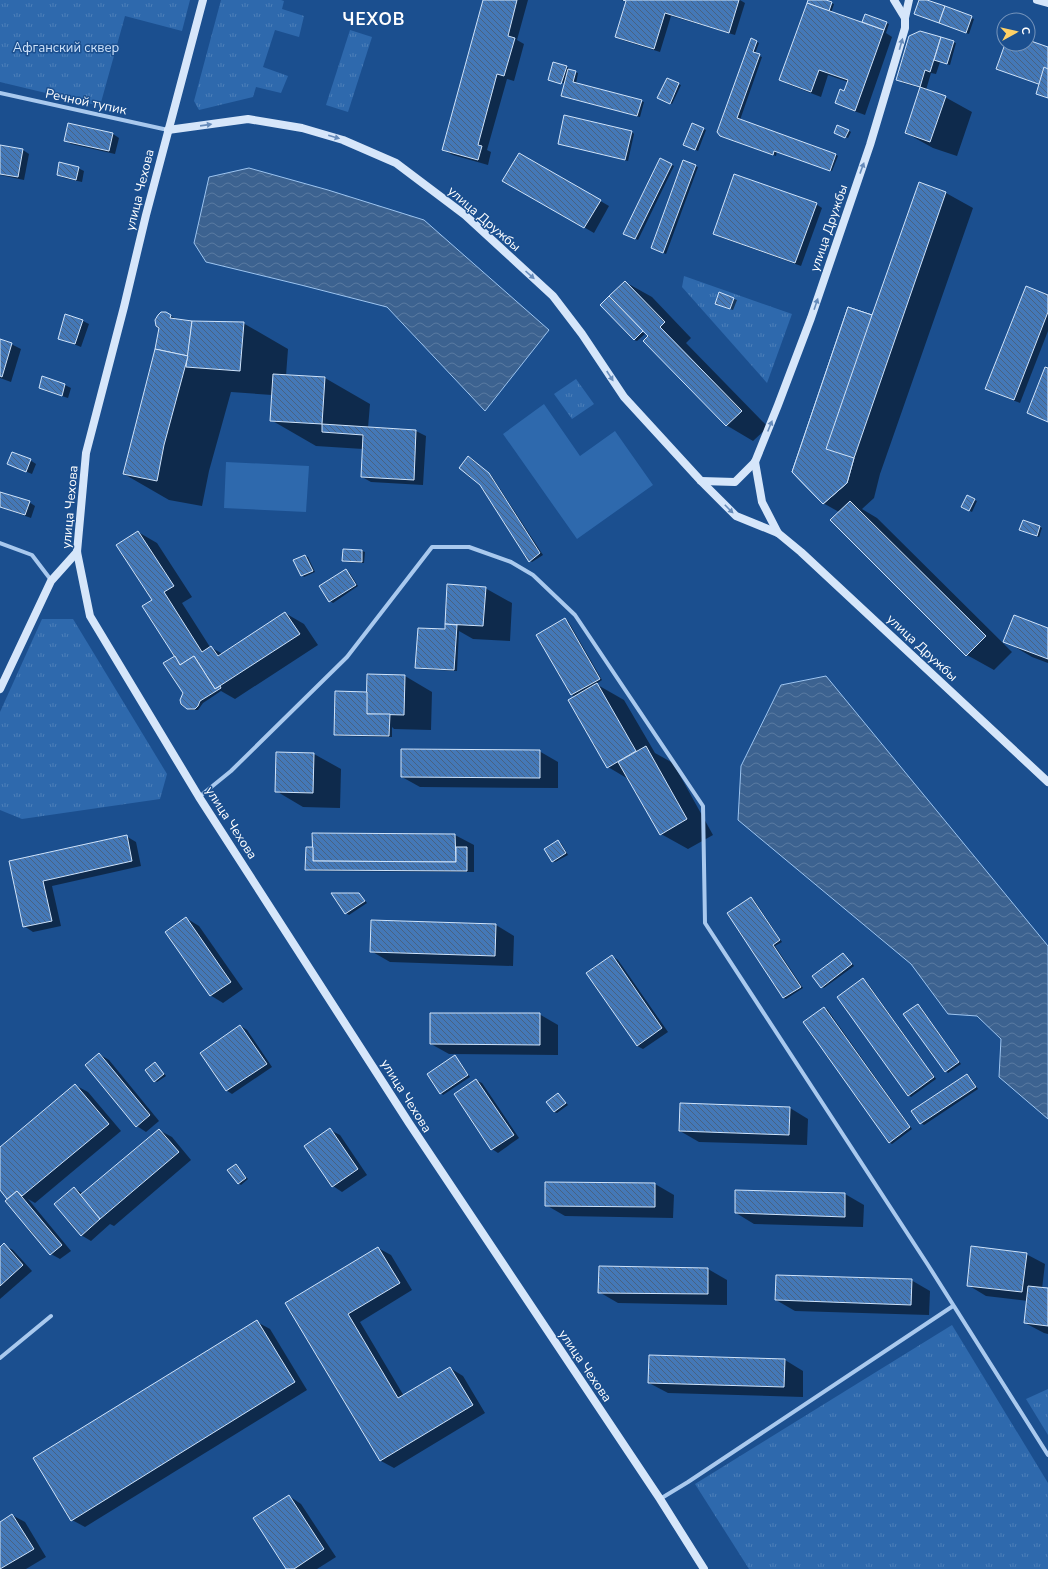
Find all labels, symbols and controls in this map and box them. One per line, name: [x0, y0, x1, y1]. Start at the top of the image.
district label: ЧЕХОВ: [343, 8, 405, 31]
north arrow: [996, 12, 1036, 52]
text: С: [1017, 26, 1033, 36]
one-way arrow: [898, 38, 904, 50]
park label: Афганский сквер: [13, 39, 120, 57]
street label: Речной тупик: [44, 85, 129, 119]
one-way arrow: [200, 122, 212, 128]
one-way arrow: [328, 134, 340, 140]
street label: улица Чехова: [121, 147, 159, 233]
one-way arrow: [859, 162, 865, 174]
street label: улица Дружбы: [444, 182, 524, 256]
street label: улица Дружбы: [806, 182, 852, 274]
one-way arrow: [525, 270, 535, 279]
one-way arrow: [813, 298, 819, 310]
one-way arrow: [606, 371, 614, 382]
one-way arrow: [767, 420, 773, 432]
street label: улица Чехова: [57, 465, 83, 549]
one-way arrow: [724, 504, 733, 514]
street label: улица Дружбы: [883, 610, 961, 686]
street label: улица Чехова: [201, 783, 261, 863]
street label: улица Чехова: [376, 1056, 436, 1136]
street label: улица Чехова: [554, 1326, 616, 1406]

